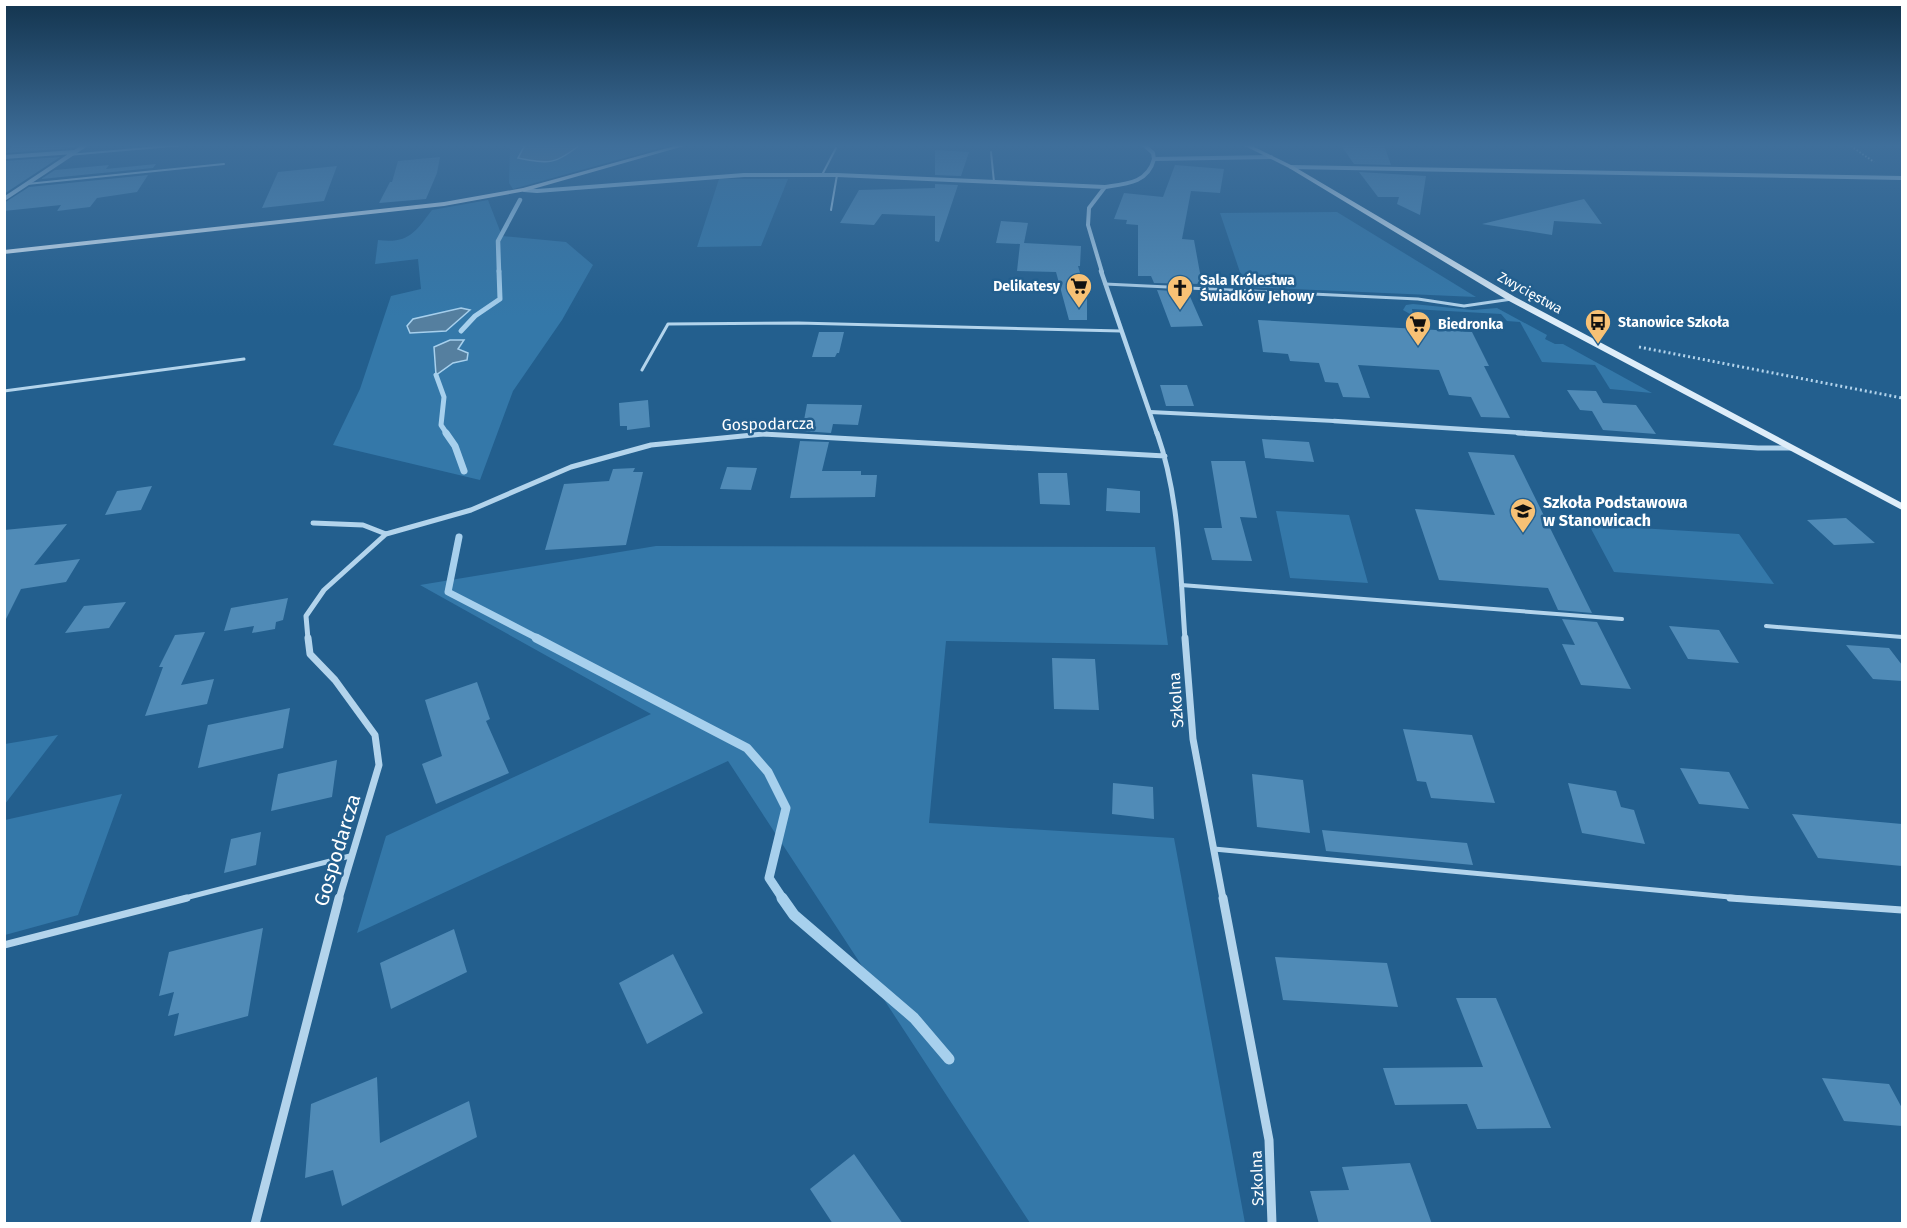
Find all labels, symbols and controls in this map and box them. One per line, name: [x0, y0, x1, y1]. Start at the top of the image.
street label: Zwycięstwa: [1495, 268, 1565, 318]
supermarket icon: Delikatesy: [1064, 271, 1094, 309]
place label: Sala Królestwa Świadków Jehowy: [1200, 272, 1315, 305]
church icon: Sala Królestwa Świadków Jehowy: [1165, 273, 1195, 311]
place label: Delikatesy: [993, 278, 1061, 295]
bus stop icon: Stanowice Szkoła: [1583, 307, 1613, 345]
supermarket icon: Biedronka: [1403, 309, 1433, 347]
place label: Stanowice Szkoła: [1618, 314, 1730, 331]
place label: Biedronka: [1438, 316, 1504, 333]
street label: Gospodarcza: [721, 414, 815, 434]
place label: Szkoła Podstawowa w Stanowicach: [1543, 493, 1688, 530]
school or university icon: Szkoła Podstawowa w Stanowicach: [1508, 496, 1538, 534]
street label: Szkolna: [1165, 672, 1187, 728]
street label: Gospodarcza: [309, 791, 365, 909]
street label: Szkolna: [1247, 1150, 1267, 1206]

